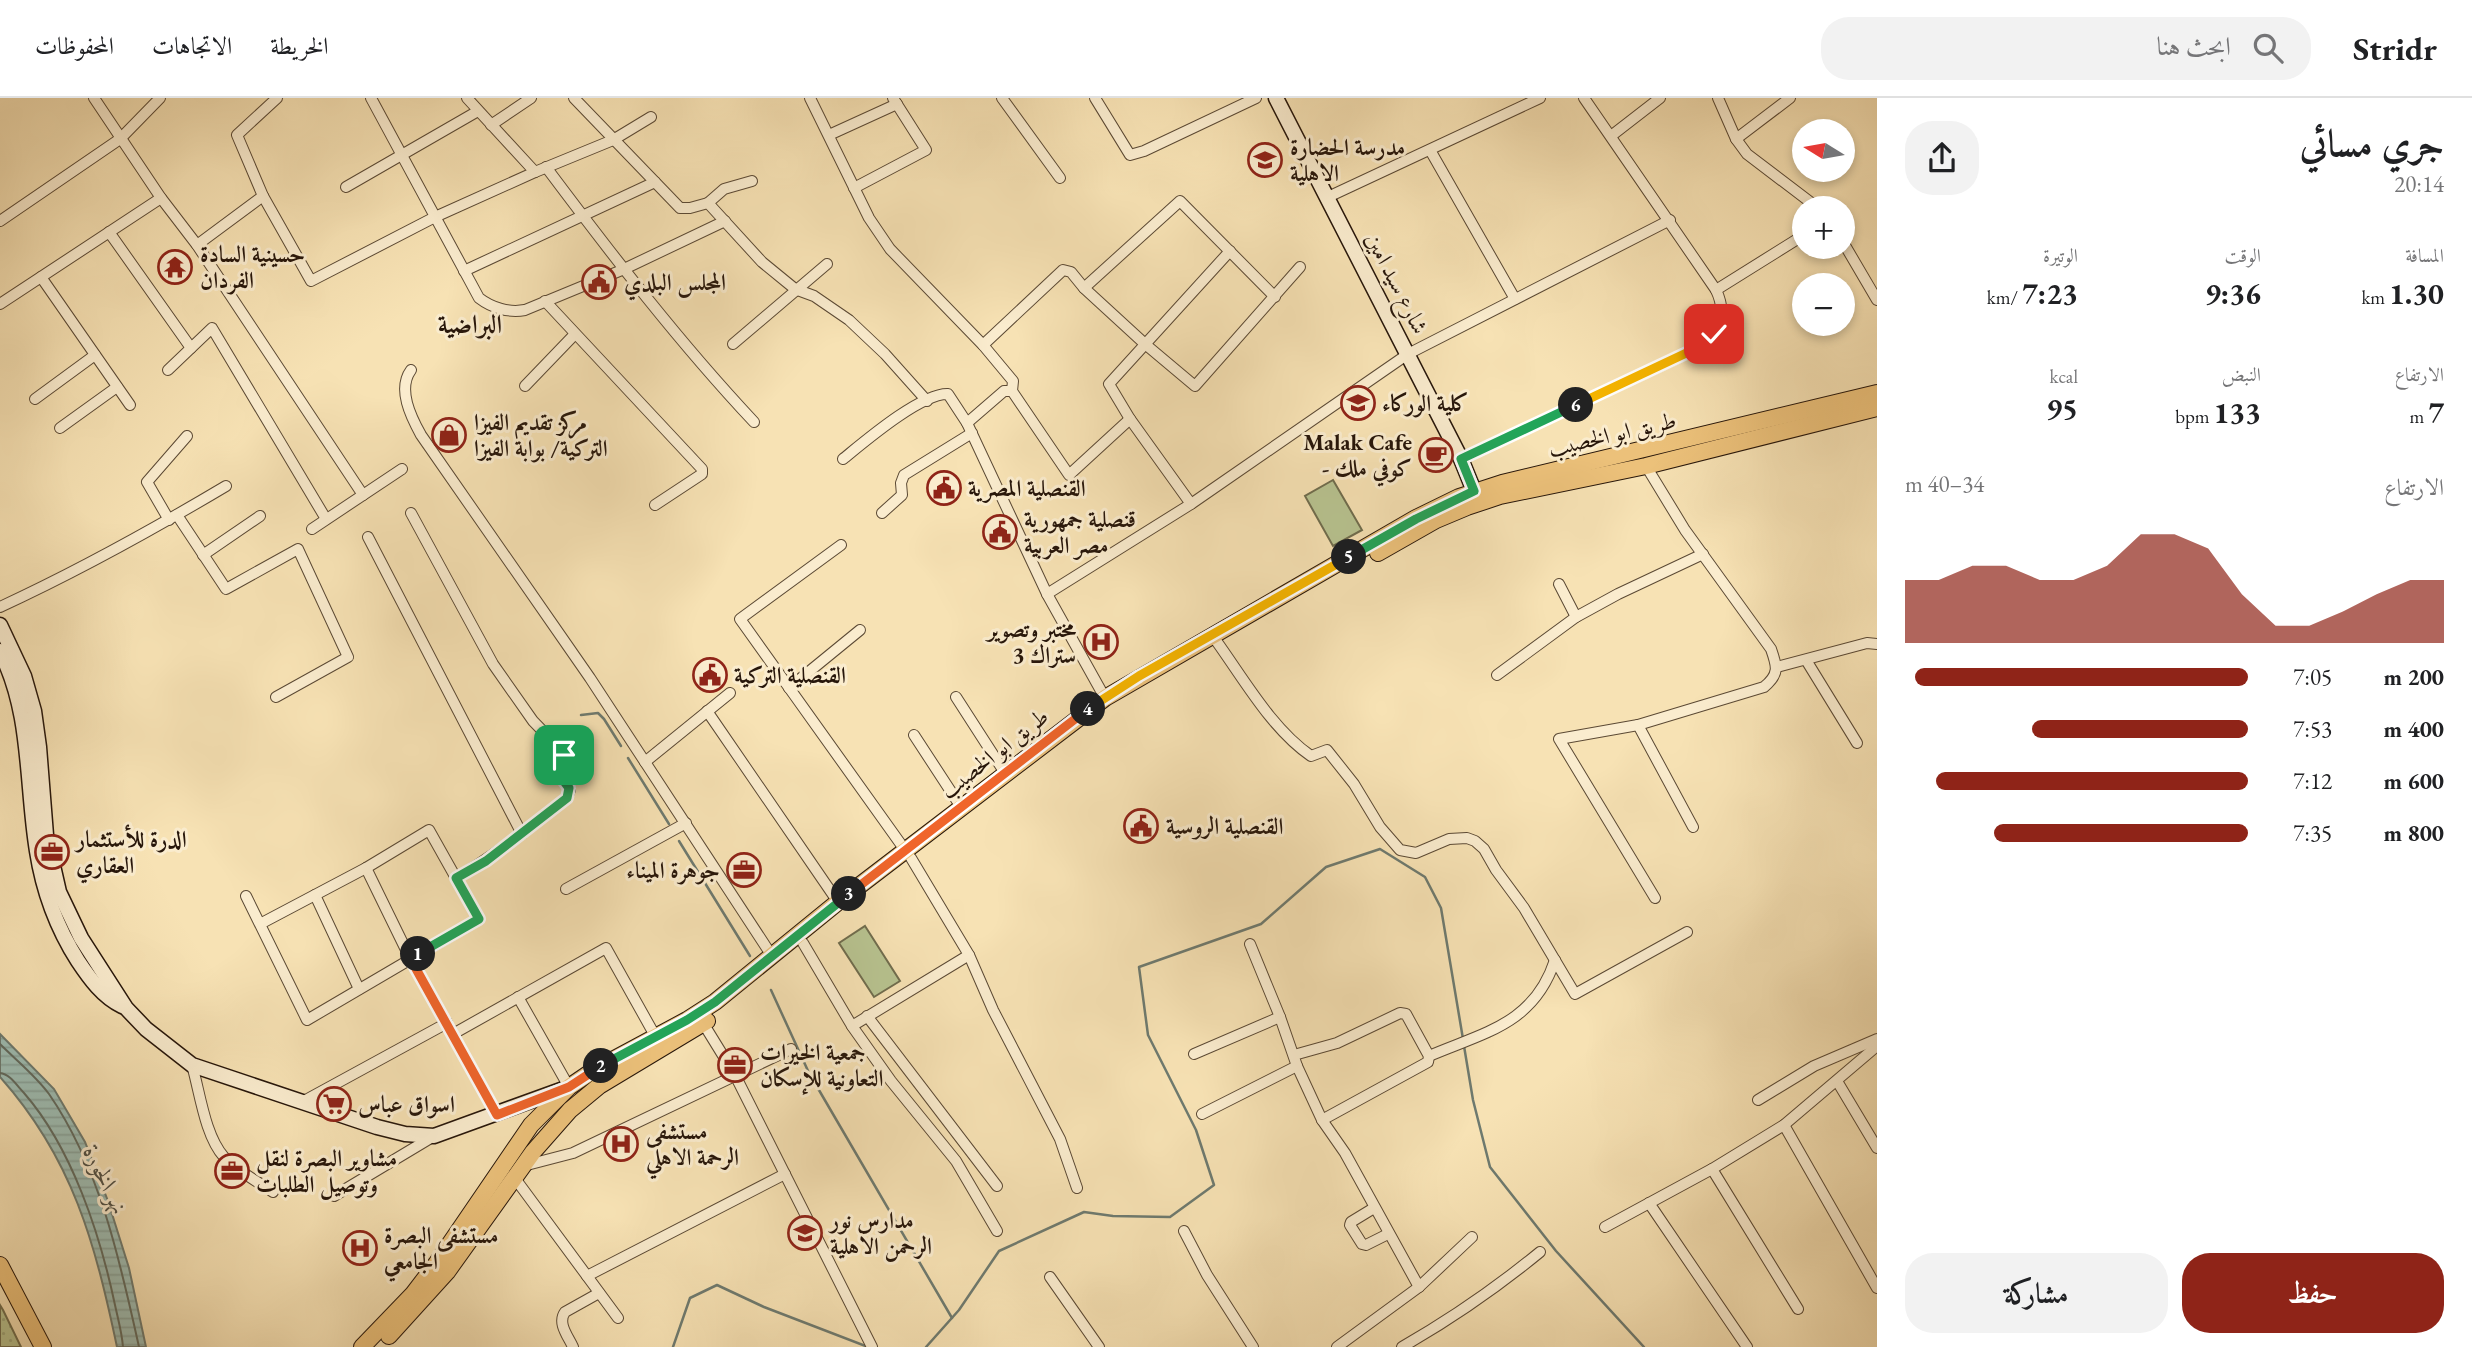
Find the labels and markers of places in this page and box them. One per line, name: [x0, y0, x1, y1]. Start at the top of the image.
place label: مدرسة الحضارة الاهلية: [1290, 132, 1405, 188]
school or university icon: مدرسة الحضارة الاهلية: [1246, 141, 1284, 179]
place label: حسينية السادة الفردان: [200, 239, 305, 295]
temple icon: حسينية السادة الفردان: [156, 248, 194, 286]
public building icon: المجلس البلدي: [580, 263, 618, 301]
place label: المجلس البلدي: [624, 267, 726, 301]
pin: [1684, 304, 1744, 364]
school or university icon: كلية الوركاء: [1339, 384, 1377, 422]
place label: كلية الوركاء: [1382, 388, 1469, 418]
pin: 6: [1558, 388, 1594, 422]
place label: مركز تقديم الفيزا التركية/ بوابة الفيزا: [474, 407, 608, 463]
shop icon: مركز تقديم الفيزا التركية/ بوابة الفيزا: [430, 416, 468, 454]
place label: Malak Cafe - كوفي ملك: [1303, 427, 1412, 487]
cafe icon: Malak Cafe - كوفي ملك: [1417, 436, 1455, 474]
public building icon: القنصلية المصرية: [925, 469, 963, 507]
place label: القنصلية المصرية: [968, 473, 1086, 503]
place label: قنصلية جمهورية مصر العربية: [1024, 504, 1136, 560]
public building icon: قنصلية جمهورية مصر العربية: [981, 513, 1019, 551]
pin: 5: [1332, 540, 1366, 574]
place label: مختبر وتصوير ستراك 3: [984, 614, 1077, 670]
hospital icon: مختبر وتصوير ستراك 3: [1082, 623, 1120, 661]
public building icon: القنصلية التركية: [691, 656, 729, 694]
place label: القنصلية التركية: [734, 660, 846, 690]
pin: 4: [1070, 692, 1106, 726]
pin: [534, 725, 594, 785]
public building icon: القنصلية الروسية: [1122, 807, 1160, 845]
place label: القنصلية الروسية: [1166, 811, 1284, 841]
place label: الدرة للأستثمار العقاري: [73, 824, 187, 884]
office icon: الدرة للأستثمار العقاري: [33, 833, 71, 871]
office icon: جوهرة الميناء: [725, 851, 763, 889]
place label: جوهرة الميناء: [626, 855, 720, 885]
pin: 3: [832, 876, 866, 912]
pin: 1: [400, 936, 436, 972]
place label: جمعية الخيرات التعاونية للإسكان: [760, 1037, 883, 1095]
office icon: جمعية الخيرات التعاونية للإسكان: [716, 1046, 754, 1084]
pin: 2: [584, 1048, 618, 1084]
supermarket icon: اسواق عباس: [315, 1085, 353, 1123]
place label: اسواق عباس: [358, 1089, 455, 1119]
place label: مستشفى الرحمة الاهلي: [645, 1116, 739, 1180]
hospital icon: مستشفى الرحمة الاهلي: [602, 1125, 640, 1163]
place label: مشاوير البصرة لنقل وتوصيل الطلبات: [256, 1143, 397, 1201]
office icon: مشاوير البصرة لنقل وتوصيل الطلبات: [213, 1152, 251, 1190]
place label: مدارس نور الرحمن الاهلية: [827, 1205, 932, 1262]
school or university icon: مدارس نور الرحمن الاهلية: [786, 1214, 824, 1252]
place label: مستشفى البصرة الجامعي: [384, 1220, 498, 1282]
hospital icon: مستشفى البصرة الجامعي: [341, 1229, 379, 1267]

